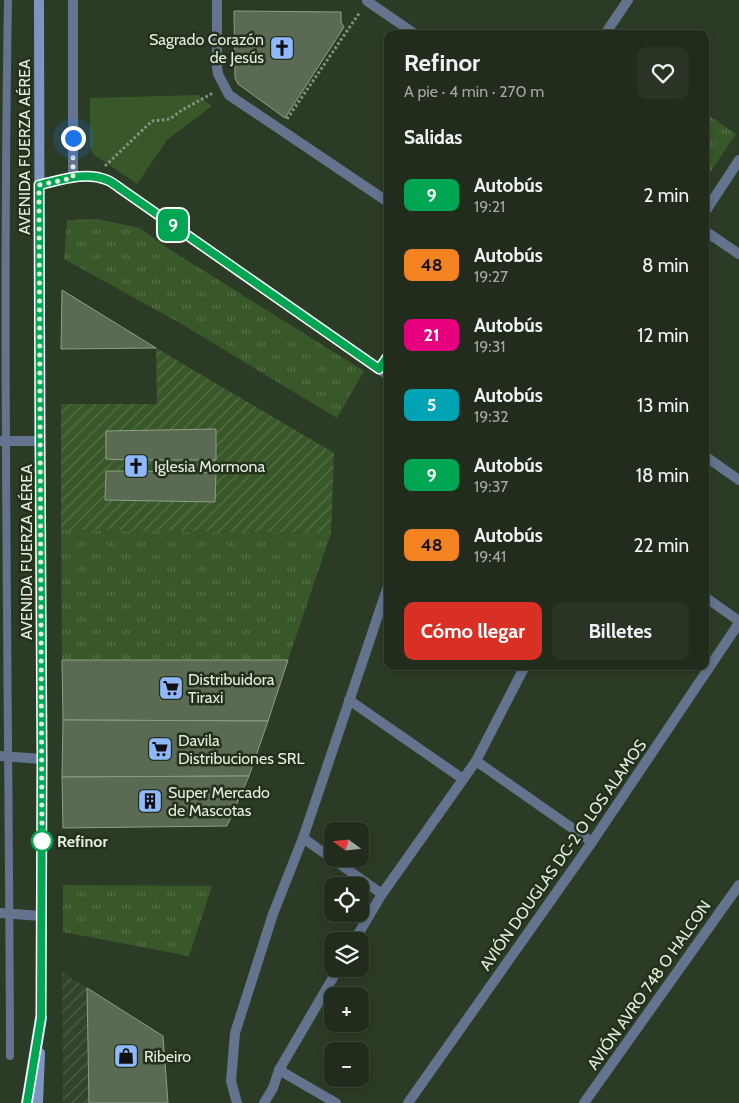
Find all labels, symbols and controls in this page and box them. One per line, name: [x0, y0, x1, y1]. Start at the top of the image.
place label: Sagrado Corazón de Jesús: [149, 30, 264, 67]
church icon: Sagrado Corazón de Jesús: [269, 35, 295, 61]
button: heart: [637, 47, 689, 99]
text: Refinor: [404, 48, 480, 77]
street label: AVENIDA FUERZA AÉREA: [15, 59, 34, 235]
text: A pie · 4 min · 270 m: [404, 82, 544, 101]
your location: [61, 126, 86, 151]
text: Salidas: [404, 126, 462, 149]
text: Autobús: [474, 174, 543, 197]
text: 9: [426, 184, 437, 206]
text: 2 min: [643, 184, 689, 207]
text: 19:21: [474, 197, 505, 216]
line badge: 9: [157, 209, 189, 241]
text: 9: [168, 214, 178, 236]
text: Autobús: [474, 244, 543, 267]
text: 48: [420, 254, 443, 276]
text: 8 min: [642, 254, 689, 277]
text: 19:27: [474, 267, 508, 286]
text: Autobús: [474, 314, 543, 337]
text: 21: [423, 324, 440, 346]
text: 12 min: [637, 324, 689, 347]
text: 19:31: [474, 337, 506, 356]
text: Autobús: [474, 384, 543, 407]
text: 5: [427, 394, 436, 416]
text: 13 min: [637, 394, 689, 417]
text: 19:32: [474, 407, 509, 426]
church icon: Iglesia Mormona: [123, 453, 149, 479]
text: Autobús: [474, 454, 543, 477]
place label: Iglesia Mormona: [154, 457, 265, 476]
street label: AVENIDA FUERZA AÉREA: [17, 464, 36, 640]
text: 9: [426, 464, 437, 486]
text: 18 min: [636, 464, 689, 487]
text: 19:37: [474, 477, 508, 496]
text: Autobús: [474, 524, 543, 547]
text: 48: [420, 534, 443, 556]
text: 22 min: [634, 534, 689, 557]
text: 19:41: [474, 547, 506, 566]
button: Cómo llegar: [404, 602, 542, 660]
button: Billetes: [552, 602, 689, 660]
place label: Distribuidora Tiraxi: [188, 670, 275, 707]
supermarket icon: Distribuidora Tiraxi: [158, 675, 184, 701]
place label: Davila Distribuciones SRL: [178, 731, 304, 768]
supermarket icon: Davila Distribuciones SRL: [147, 736, 173, 762]
street label: AVIÓN DOUGLAS DC-2 O LOS ALAMOS: [476, 736, 650, 974]
place label: Super Mercado de Mascotas: [168, 783, 270, 820]
building icon: Super Mercado de Mascotas: [137, 788, 163, 814]
north arrow: [324, 822, 369, 868]
map controls: [324, 822, 369, 1087]
marker: Refinor: [31, 830, 53, 852]
place label: Refinor: [57, 832, 108, 851]
button: locate: [324, 877, 369, 922]
street label: AVIÓN AVRO 748 O HALCON: [583, 897, 715, 1073]
button: layers: [324, 932, 369, 977]
button: +: [324, 987, 369, 1032]
button: −: [324, 1042, 369, 1087]
shop icon: Ribeiro: [113, 1043, 139, 1069]
place label: Ribeiro: [144, 1047, 191, 1066]

